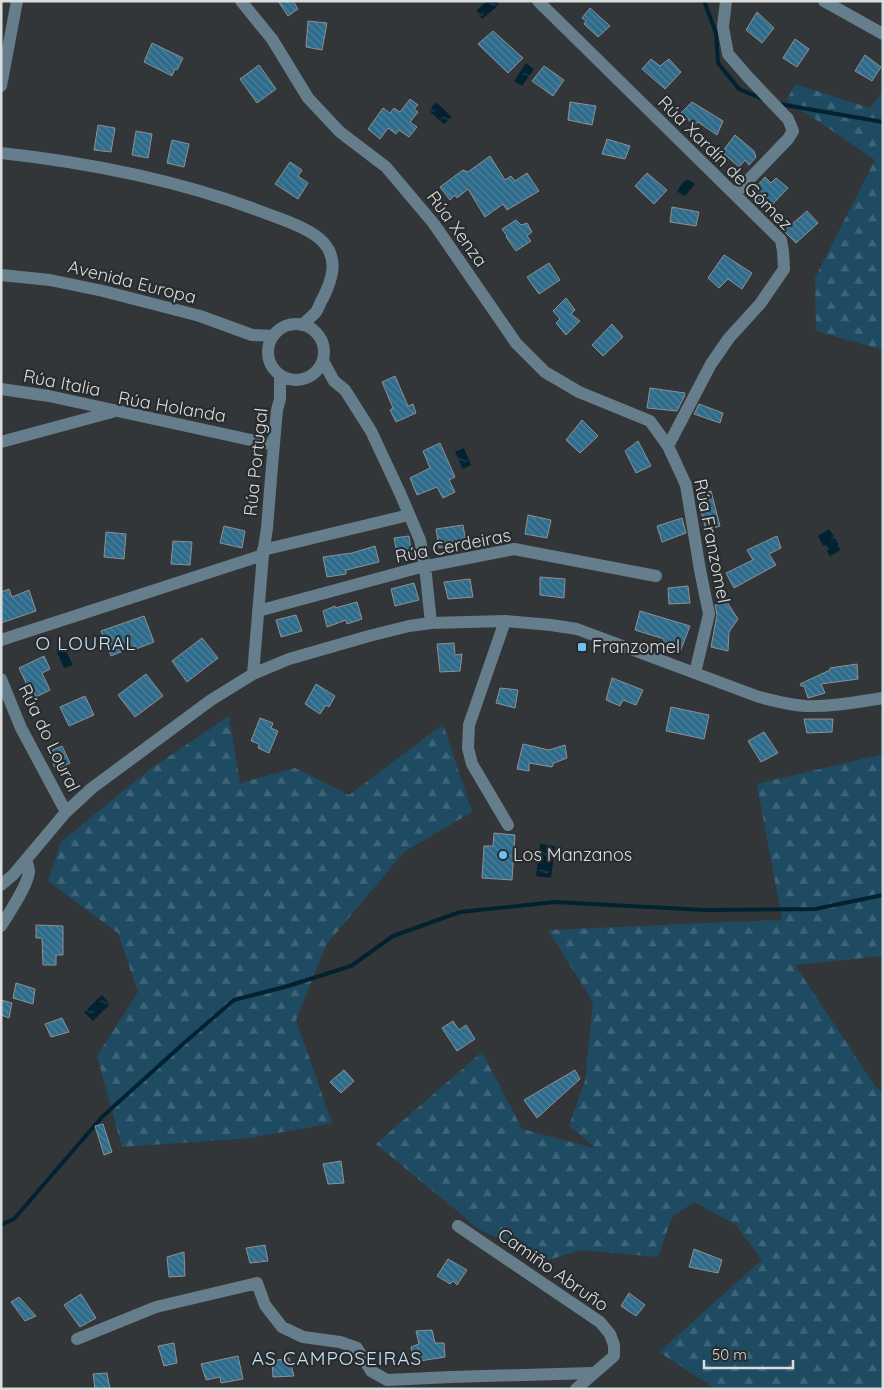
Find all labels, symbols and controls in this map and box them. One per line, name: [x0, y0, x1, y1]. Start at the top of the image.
street label: Rúa Xardín de Gómez: [653, 91, 797, 235]
street label: Rúa Xenza: [422, 186, 493, 271]
street label: Avenida Europa: [66, 254, 199, 309]
street label: Rúa Italia: [21, 364, 103, 401]
street label: Rúa Holanda: [116, 386, 228, 427]
street label: Rúa Portugal: [238, 407, 273, 517]
street label: Rúa Franzomel: [689, 477, 736, 605]
street label: Rúa Cerdeiras: [393, 523, 513, 568]
district label: O LOURAL: [36, 631, 136, 655]
place label: Franzomel: [592, 635, 680, 658]
marker: Franzomel: [576, 641, 588, 653]
street label: Rúa do Loural: [13, 680, 85, 795]
place label: Los Manzanos: [513, 843, 632, 866]
marker: Los Manzanos: [497, 849, 509, 861]
street label: Camiño Abruño: [493, 1223, 613, 1316]
scale bar: [704, 1338, 793, 1370]
text: 50 m: [712, 1345, 747, 1364]
district label: AS CAMPOSEIRAS: [252, 1346, 422, 1370]

